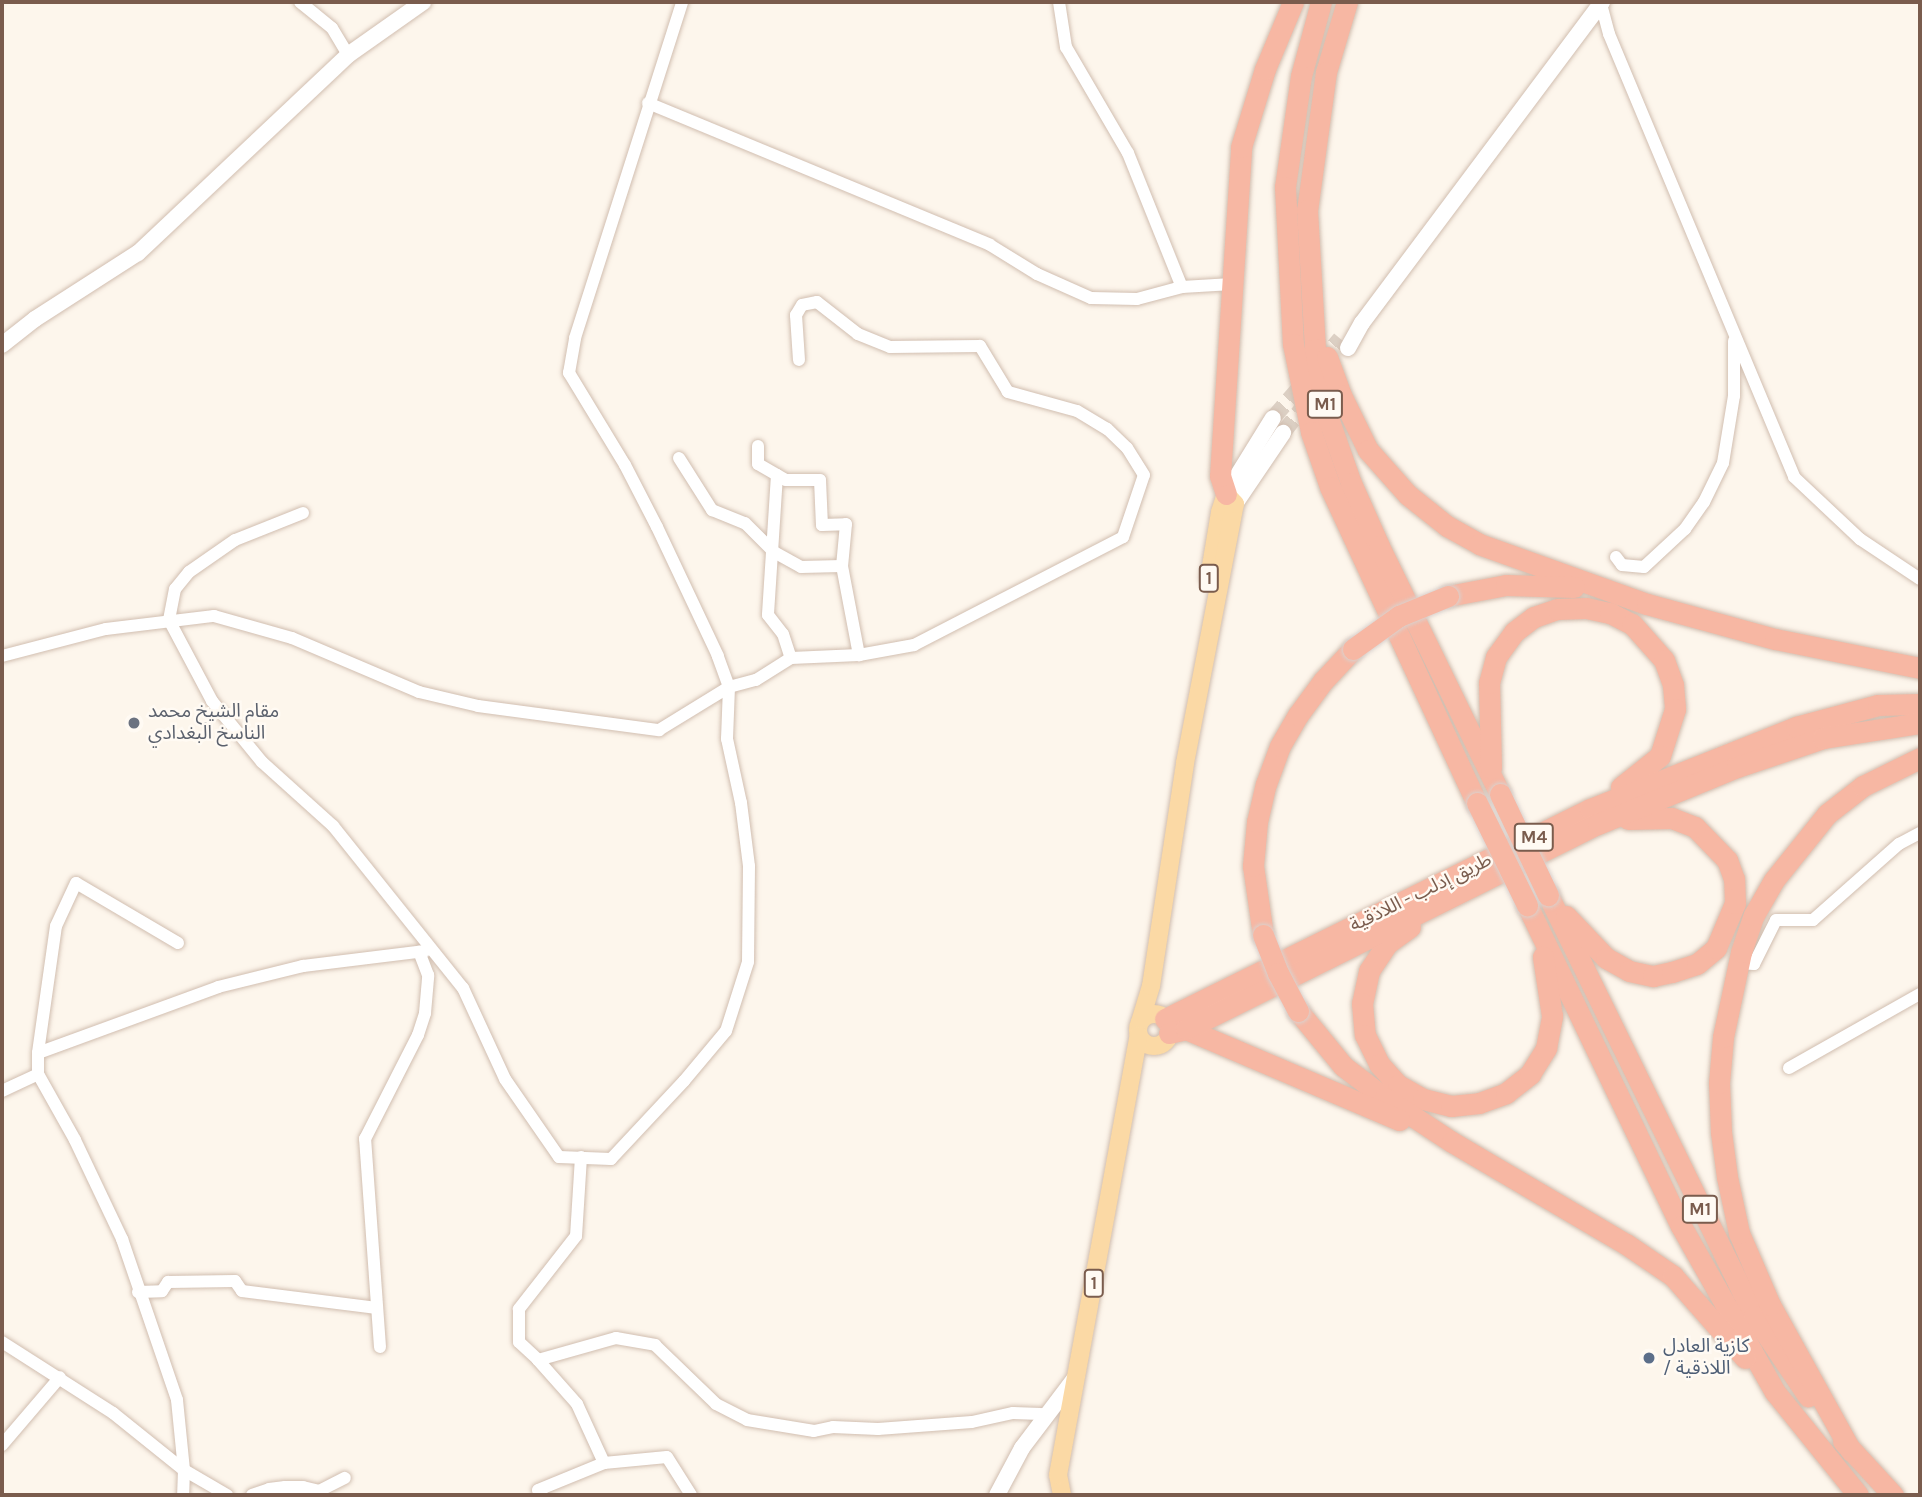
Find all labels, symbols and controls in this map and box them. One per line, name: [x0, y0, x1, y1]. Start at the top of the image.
road number: M1: [1306, 390, 1344, 418]
road number: 1: [1198, 564, 1220, 592]
place label: مقام الشيخ محمد الناسخ البغدادي: [148, 701, 279, 745]
marker: مقام الشيخ محمد الناسخ البغدادي: [126, 715, 142, 731]
road number: M4: [1513, 822, 1555, 852]
street label: طريق إدلب - اللاذقية: [1346, 849, 1496, 937]
road number: M1: [1681, 1194, 1719, 1224]
road number: 1: [1084, 1268, 1104, 1298]
place label: كازية العادل / اللاذقية: [1663, 1336, 1749, 1380]
marker: كازية العادل / اللاذقية: [1641, 1350, 1657, 1366]

